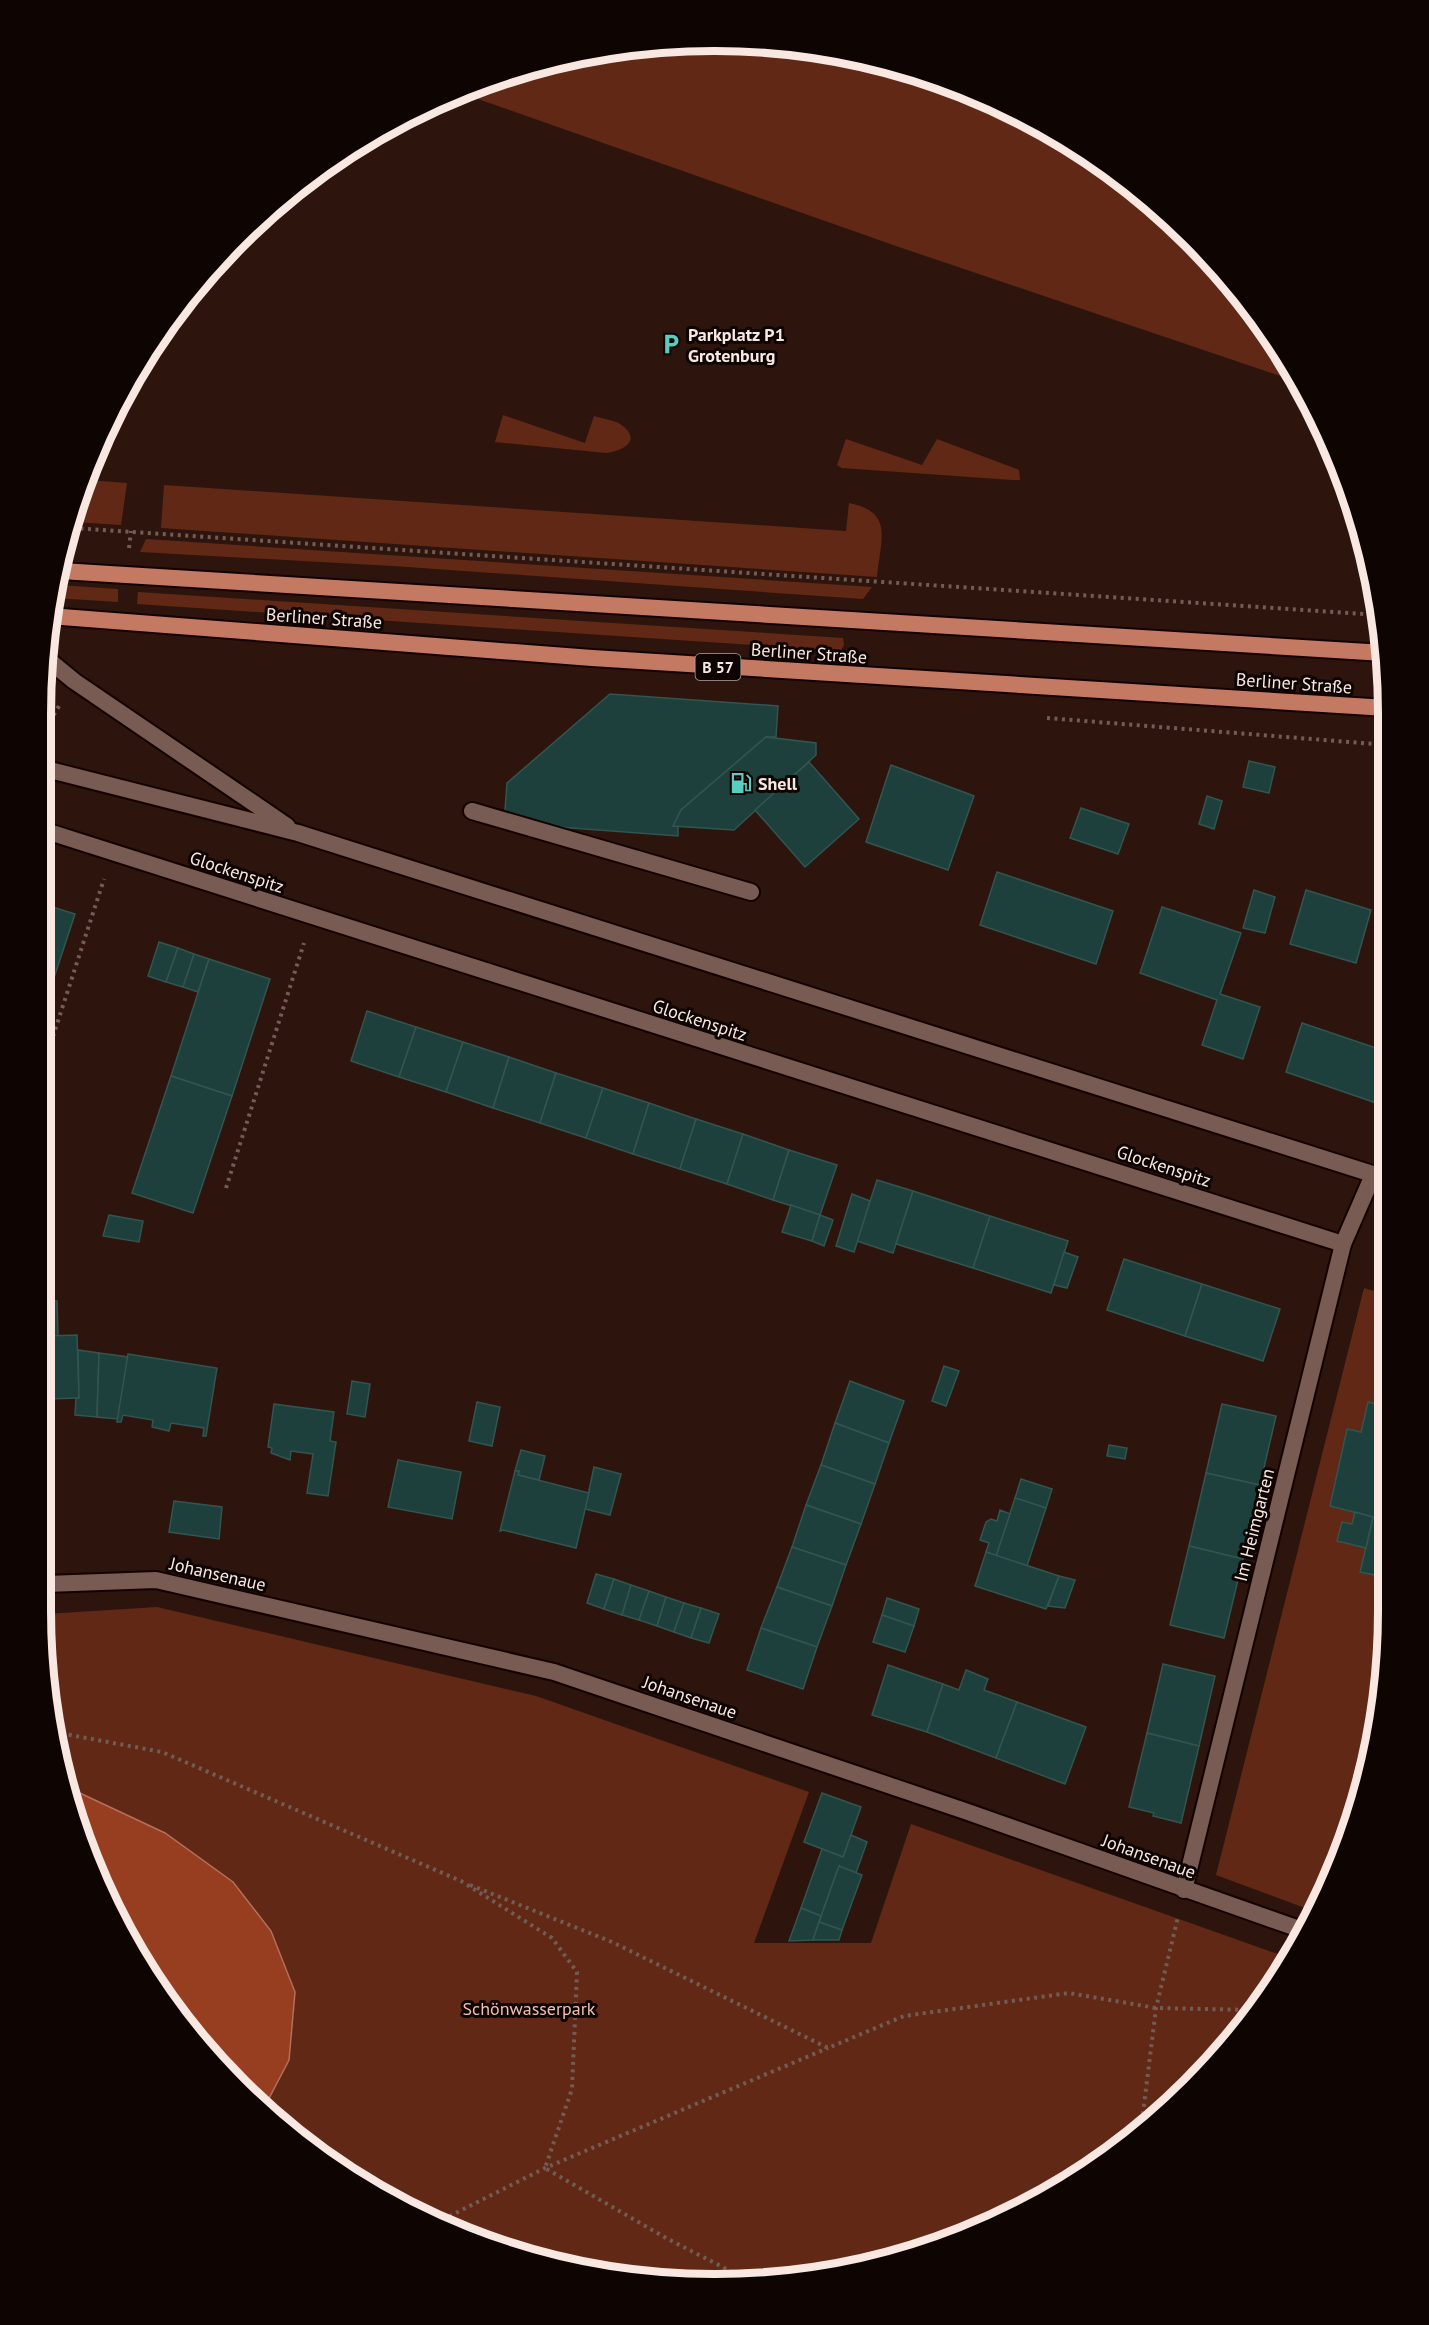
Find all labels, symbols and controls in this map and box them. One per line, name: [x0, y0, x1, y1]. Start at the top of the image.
place label: Parkplatz P1 Grotenburg: [688, 323, 785, 367]
parking icon: Parkplatz P1 Grotenburg: [659, 332, 683, 356]
street label: Berliner Straße: [265, 602, 383, 634]
street label: Berliner Straße: [750, 637, 868, 669]
road number: B 57: [696, 654, 740, 680]
street label: Berliner Straße: [1235, 667, 1353, 699]
fuel station icon: Shell: [729, 771, 753, 795]
place label: Shell: [758, 772, 798, 795]
street label: Glockenspitz: [187, 846, 287, 898]
street label: Glockenspitz: [650, 994, 750, 1046]
street label: Glockenspitz: [1114, 1140, 1214, 1192]
street label: Im Heimgarten: [1229, 1466, 1279, 1584]
street label: Johansenaue: [167, 1552, 268, 1596]
street label: Johansenaue: [639, 1670, 740, 1724]
street label: Johansenaue: [1098, 1828, 1199, 1884]
park label: Schönwasserpark: [462, 1997, 596, 2020]

